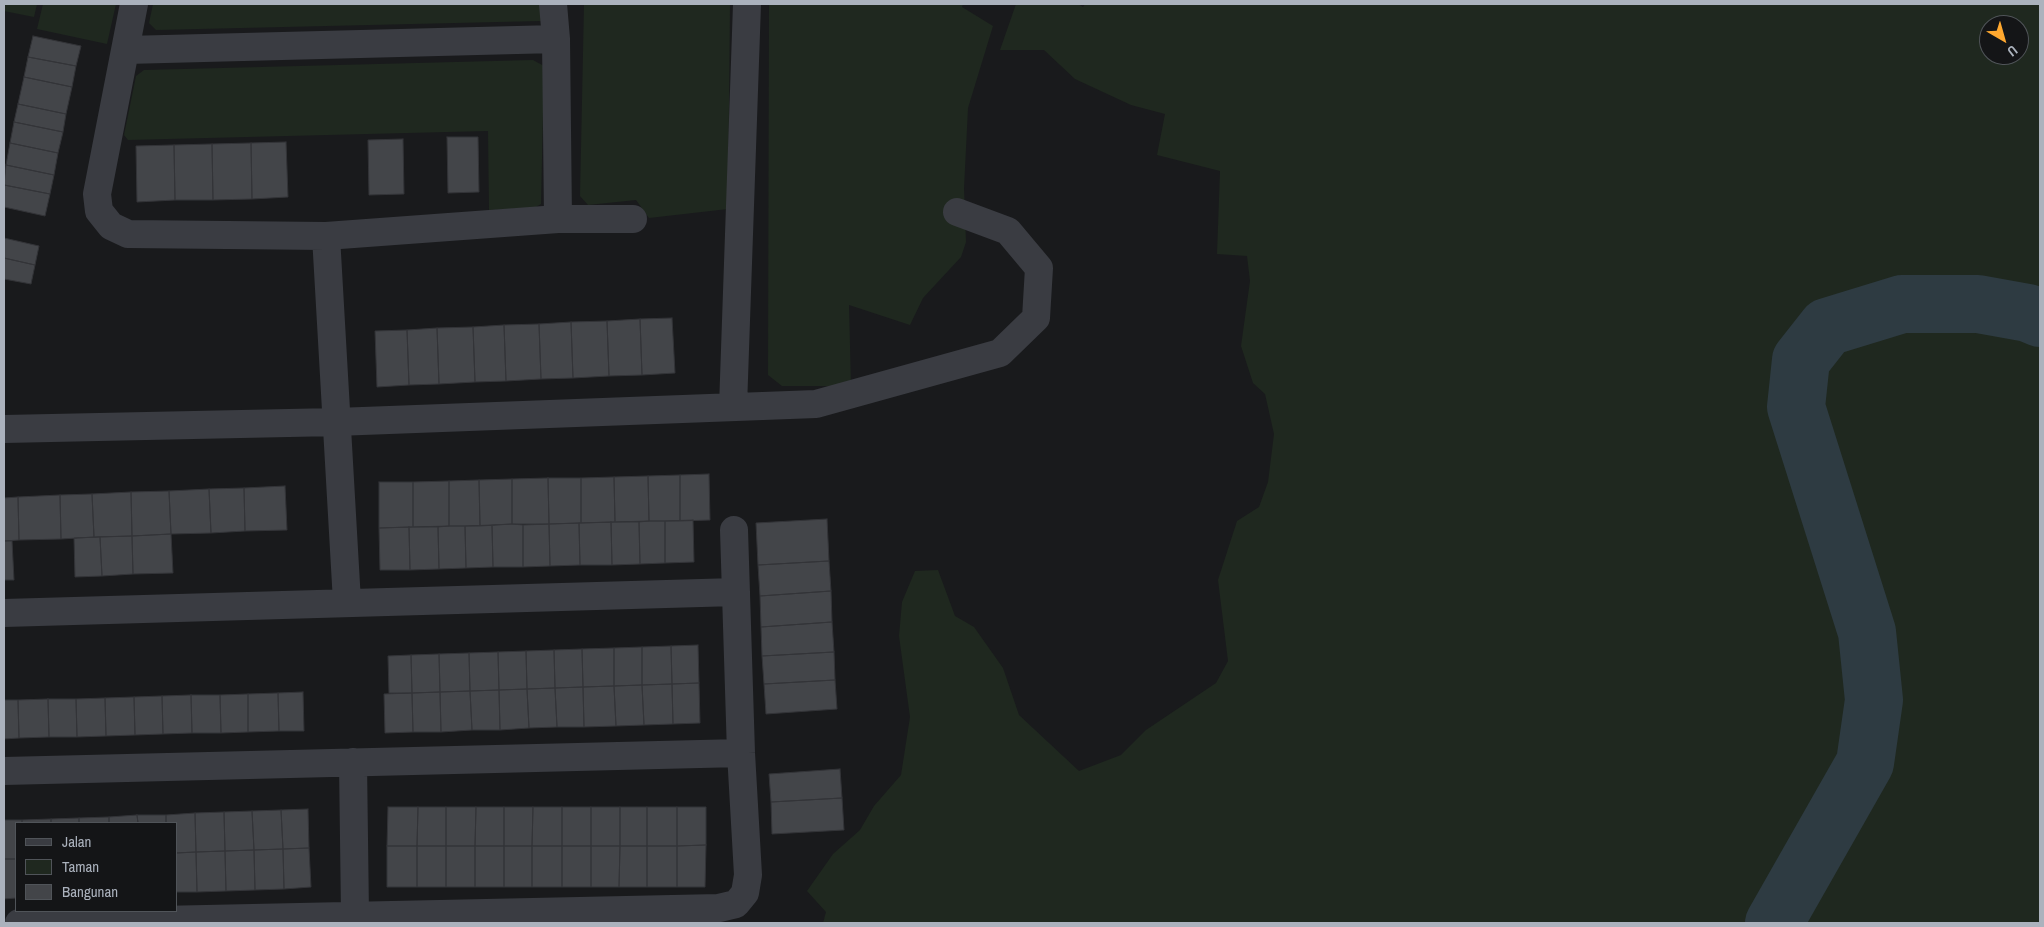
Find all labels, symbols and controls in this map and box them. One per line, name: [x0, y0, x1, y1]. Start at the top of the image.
north arrow: [1979, 15, 2029, 65]
text: U: [2004, 41, 2021, 61]
legend: [15, 822, 178, 912]
text: Jalan: [62, 831, 91, 852]
text: Taman: [62, 856, 99, 877]
text: Bangunan: [62, 881, 118, 902]

